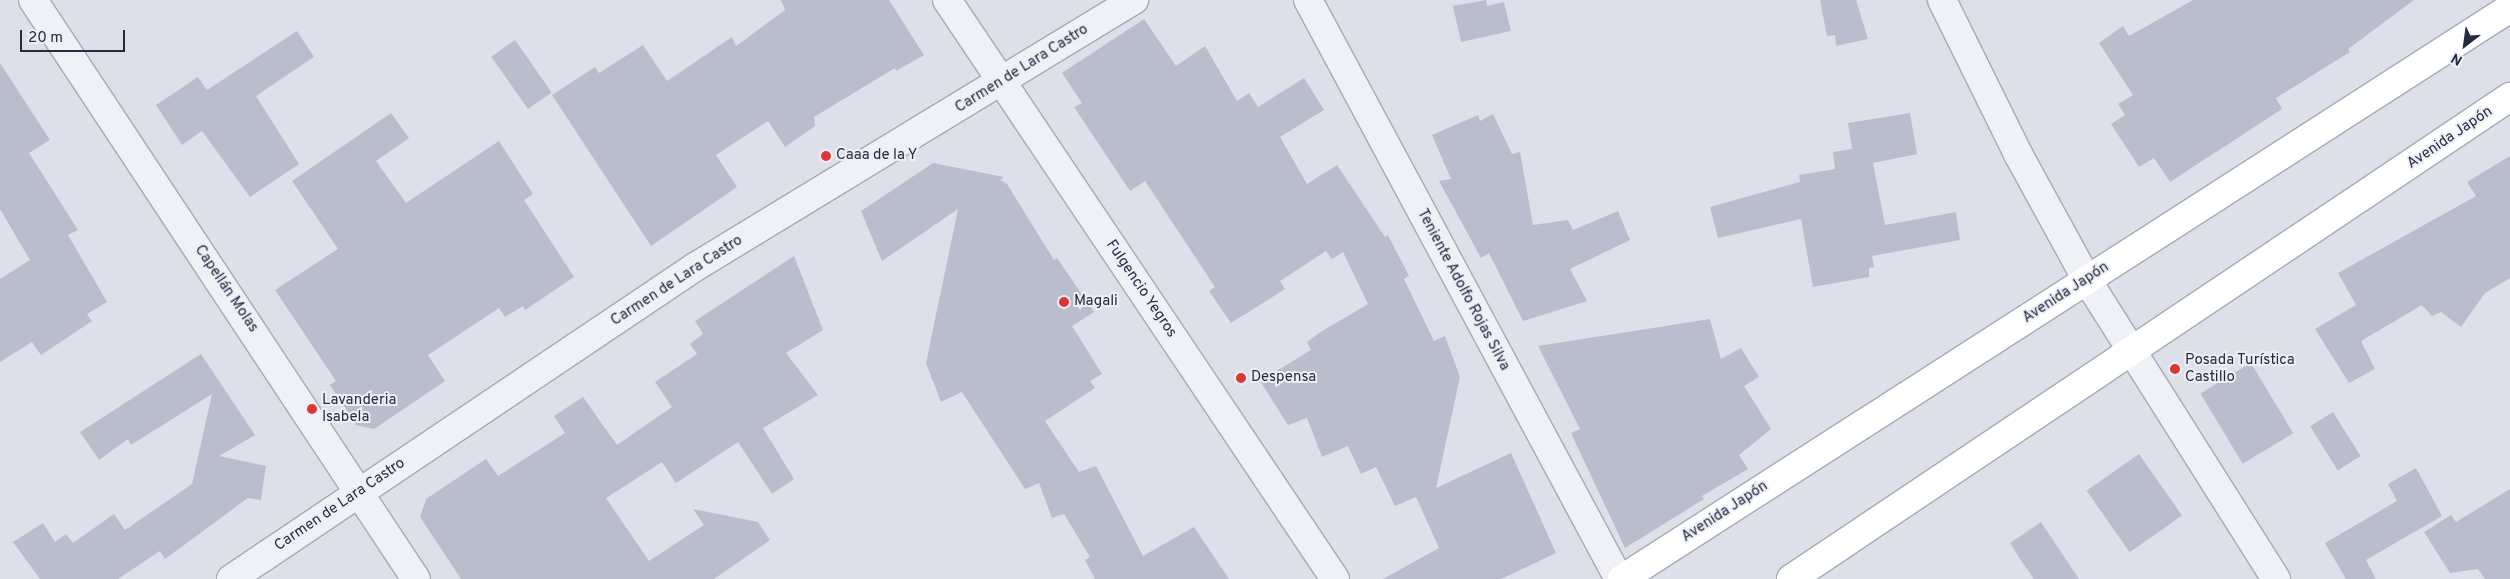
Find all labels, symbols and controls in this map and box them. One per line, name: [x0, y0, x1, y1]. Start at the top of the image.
scale bar: [22, 20, 128, 52]
north arrow: [2440, 20, 2490, 70]
street label: Carmen de Lara Castro: [952, 21, 1092, 117]
text: 20 m: [28, 29, 63, 48]
text: N: [2449, 49, 2466, 68]
street label: Avenida Japón: [2404, 103, 2496, 173]
place label: Caaa de la Y: [836, 147, 918, 165]
marker: Caaa de la Y: [820, 150, 832, 162]
street label: Teniente Adolfo Rojas Silva: [1413, 206, 1513, 374]
street label: Carmen de Lara Castro: [608, 232, 746, 330]
street label: Fulgencio Yegros: [1102, 236, 1180, 342]
street label: Capellán Molas: [190, 242, 262, 336]
street label: Avenida Japón: [2020, 258, 2112, 328]
place label: Magali: [1074, 293, 1118, 311]
marker: Magali: [1058, 296, 1070, 308]
place label: Posada Turística Castillo: [2185, 351, 2295, 386]
marker: Posada Turística Castillo: [2169, 363, 2181, 375]
place label: Despensa: [1251, 369, 1316, 387]
marker: Despensa: [1235, 372, 1247, 384]
place label: Lavanderia Isabela: [322, 391, 396, 426]
marker: Lavanderia Isabela: [306, 403, 318, 415]
street label: Carmen de Lara Castro: [271, 455, 409, 555]
street label: Avenida Japón: [1679, 477, 1771, 547]

